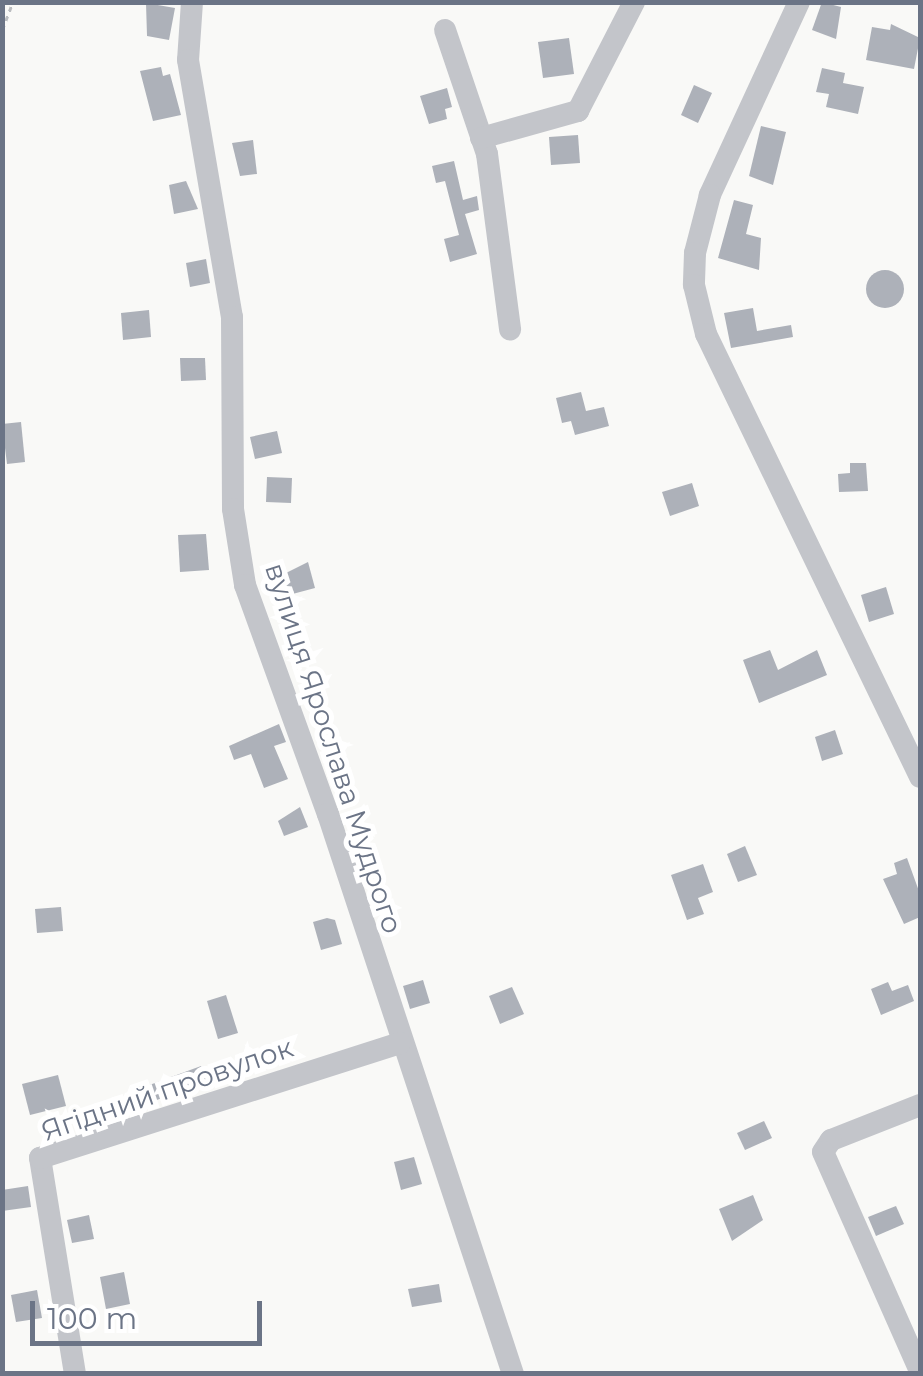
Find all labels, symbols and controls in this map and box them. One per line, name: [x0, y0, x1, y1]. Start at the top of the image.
street label: вулиця Ярослава Мудрого: [258, 559, 410, 937]
street label: Ягідний провулок: [37, 1030, 297, 1148]
scale bar: [35, 1281, 268, 1343]
text: 100 m: [47, 1300, 137, 1337]

